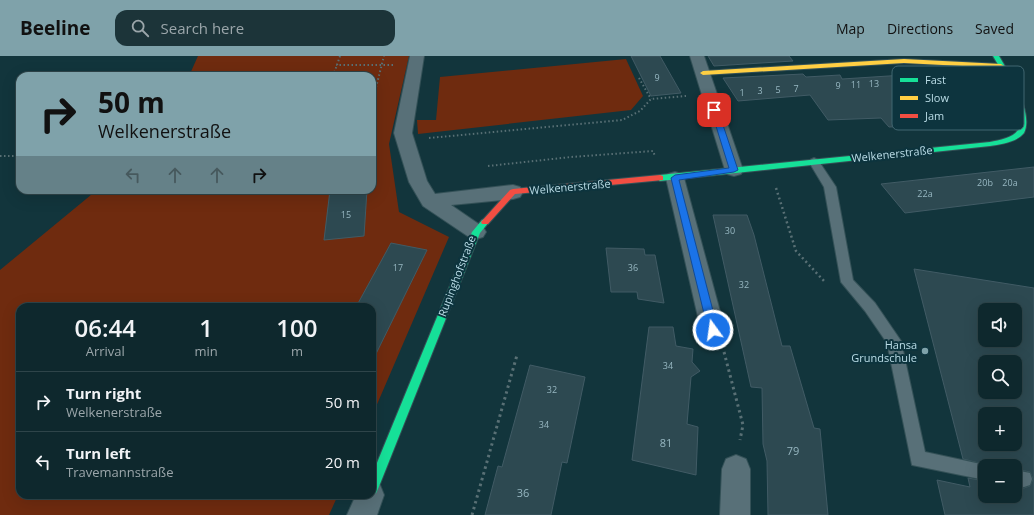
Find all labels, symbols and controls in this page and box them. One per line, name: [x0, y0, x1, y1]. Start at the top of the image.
search box: [115, 10, 395, 46]
text: Beeline: [20, 15, 91, 41]
icon: search: [129, 17, 151, 39]
text: Search here: [161, 18, 244, 38]
text: Map: [836, 19, 865, 38]
text: Directions: [887, 19, 953, 38]
text: Saved: [975, 19, 1014, 38]
legend: [892, 66, 1024, 130]
house number: 9: [654, 71, 660, 84]
text: Fast: [925, 72, 946, 87]
house number: 13: [869, 77, 879, 90]
house number: 11: [851, 78, 861, 91]
house number: 9: [835, 79, 841, 92]
house number: 7: [793, 82, 799, 95]
text: 50 m: [98, 83, 165, 121]
house number: 5: [775, 83, 781, 96]
house number: 3: [757, 84, 763, 97]
house number: 1: [739, 86, 745, 99]
icon: right: [32, 88, 84, 140]
text: Slow: [925, 90, 949, 105]
pin: [697, 93, 731, 127]
icon: arrive: [703, 99, 725, 121]
text: Jam: [924, 108, 944, 123]
text: Welkenerstraße: [98, 119, 231, 143]
street label: Welkenerstraße: [851, 142, 933, 165]
icon: left: [122, 164, 144, 186]
icon: ahead: [164, 164, 186, 186]
icon: ahead: [206, 164, 228, 186]
icon: right: [248, 164, 270, 186]
street label: Welkenerstraße: [529, 175, 611, 198]
house number: 20b: [977, 176, 993, 189]
house number: 20a: [1002, 176, 1018, 189]
house number: 22a: [917, 187, 933, 200]
house number: 15: [341, 208, 351, 221]
house number: 30: [725, 224, 735, 237]
street label: Rupinghofstraße: [434, 233, 479, 318]
house number: 17: [393, 261, 403, 274]
house number: 36: [628, 261, 638, 274]
house number: 32: [739, 278, 749, 291]
map controls: [978, 303, 1022, 503]
button: sound: [978, 303, 1022, 347]
position arrow: [692, 309, 734, 351]
text: 06:44: [75, 311, 136, 344]
text: 1: [199, 311, 213, 344]
text: 100: [276, 311, 317, 344]
place label: Hansa Grundschule: [851, 337, 917, 365]
text: Arrival: [86, 342, 125, 360]
text: min: [195, 342, 218, 360]
text: m: [291, 342, 303, 360]
marker: Hansa Grundschule: [920, 346, 930, 356]
button: search: [978, 355, 1022, 399]
house number: 34: [663, 359, 673, 372]
text: Turn right: [66, 383, 141, 403]
house number: 32: [547, 383, 557, 396]
icon: right: [32, 391, 54, 413]
text: 50 m: [325, 392, 360, 412]
text: Welkenerstraße: [66, 403, 162, 421]
button: +: [978, 407, 1022, 451]
house number: 34: [539, 418, 549, 431]
house number: 81: [660, 435, 672, 450]
text: Turn left: [66, 443, 131, 463]
house number: 79: [787, 443, 799, 458]
icon: left: [32, 451, 54, 473]
text: 20 m: [325, 452, 360, 472]
button: −: [978, 459, 1022, 503]
text: Travemannstraße: [66, 463, 173, 481]
house number: 36: [517, 485, 529, 500]

